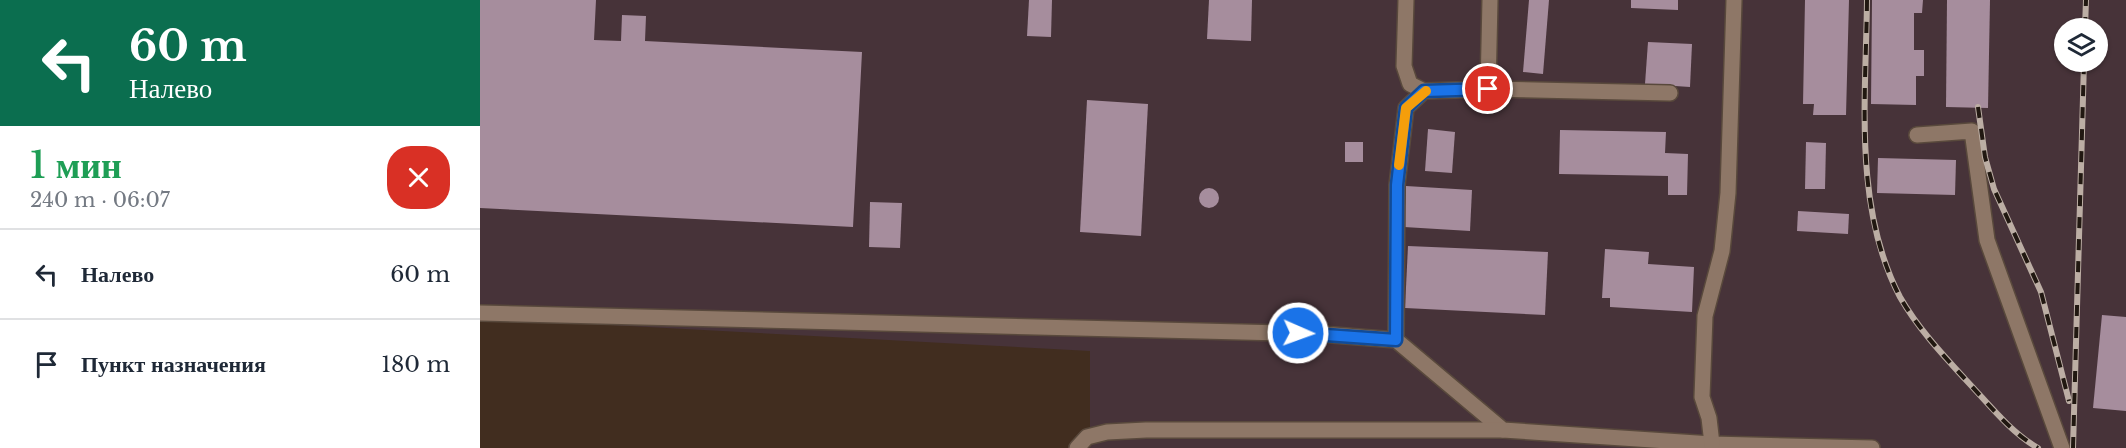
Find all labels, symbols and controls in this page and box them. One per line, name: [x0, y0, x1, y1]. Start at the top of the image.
map controls: [2054, 18, 2108, 72]
button: layers: [2054, 18, 2108, 72]
text: 60 m: [129, 20, 247, 72]
icon: left: [30, 24, 108, 102]
pin: [1462, 63, 1513, 114]
text: Налево: [129, 72, 212, 105]
icon: arrive: [1471, 72, 1504, 105]
text: 1 мин: [30, 143, 122, 188]
button: close: [387, 146, 450, 209]
text: 240 m · 06:07: [30, 188, 170, 212]
icon: left: [30, 258, 63, 291]
text: Налево: [81, 261, 154, 288]
text: 60 m: [390, 261, 450, 288]
position arrow: [1266, 301, 1330, 365]
icon: arrive: [30, 348, 63, 381]
text: Пункт назначения: [81, 351, 266, 378]
text: 180 m: [381, 351, 450, 378]

